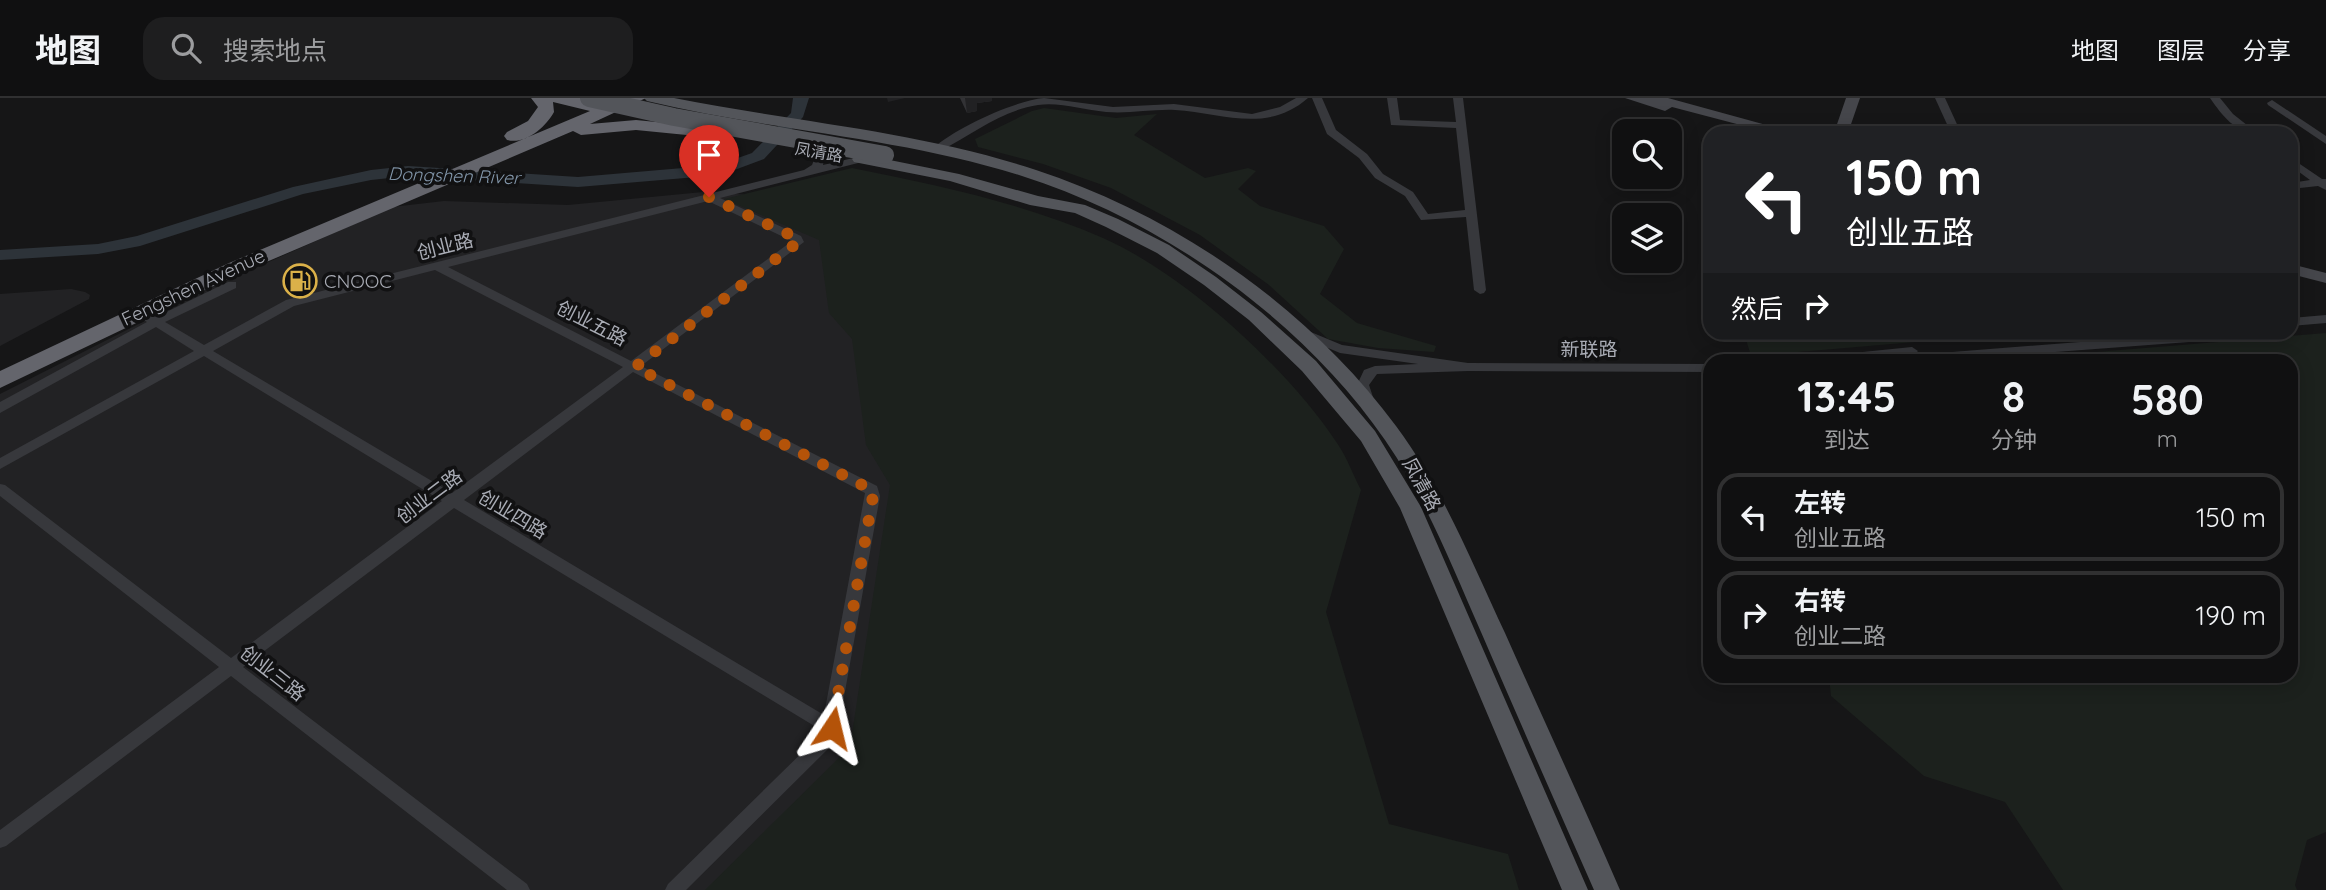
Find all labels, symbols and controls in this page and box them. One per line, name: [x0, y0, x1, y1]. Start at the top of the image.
search box: [143, 17, 633, 80]
text: 地图: [35, 29, 101, 70]
icon: search: [167, 29, 205, 67]
text: 搜索地点: [223, 34, 327, 67]
text: 地图: [2071, 35, 2119, 65]
text: 图层: [2157, 35, 2205, 65]
text: 分享: [2243, 35, 2291, 65]
map controls: [1612, 119, 1682, 273]
button: search: [1612, 119, 1682, 189]
pin: [679, 125, 739, 197]
icon: arrive: [690, 136, 728, 174]
street label: 凤清路: [794, 138, 844, 166]
text: 150 m: [1846, 146, 1982, 207]
icon: left: [1731, 154, 1822, 245]
water label: Dongshen River: [388, 162, 522, 189]
button: layers: [1612, 203, 1682, 273]
text: 创业五路: [1846, 212, 1974, 252]
street label: 创业路: [414, 227, 476, 265]
street label: Fengshen Avenue: [117, 243, 269, 331]
fuel station icon: CNOOC: [281, 262, 319, 300]
place label: CNOOC: [324, 269, 392, 293]
icon: right: [1797, 287, 1835, 325]
text: 然后: [1731, 292, 1783, 325]
street label: 创业五路: [553, 295, 631, 351]
street label: 新联路: [1560, 337, 1618, 361]
text: 13:45: [1797, 370, 1896, 423]
text: 8: [2002, 370, 2025, 423]
text: 580: [2131, 373, 2204, 426]
text: m: [2157, 424, 2178, 453]
text: 到达: [1824, 425, 1870, 454]
text: 分钟: [1991, 425, 2037, 454]
street label: 凤清路: [1398, 453, 1446, 515]
street label: 创业二路: [391, 464, 467, 528]
street label: 创业四路: [474, 484, 552, 544]
text: 左转: [1794, 486, 1846, 519]
icon: left: [1735, 498, 1773, 536]
text: 150 m: [2196, 501, 2266, 534]
text: 创业五路: [1794, 523, 1886, 552]
text: 右转: [1794, 584, 1846, 617]
icon: right: [1735, 596, 1773, 634]
text: 190 m: [2196, 599, 2266, 632]
text: 创业二路: [1794, 621, 1886, 650]
street label: 创业三路: [236, 640, 310, 706]
position arrow: [795, 691, 869, 765]

